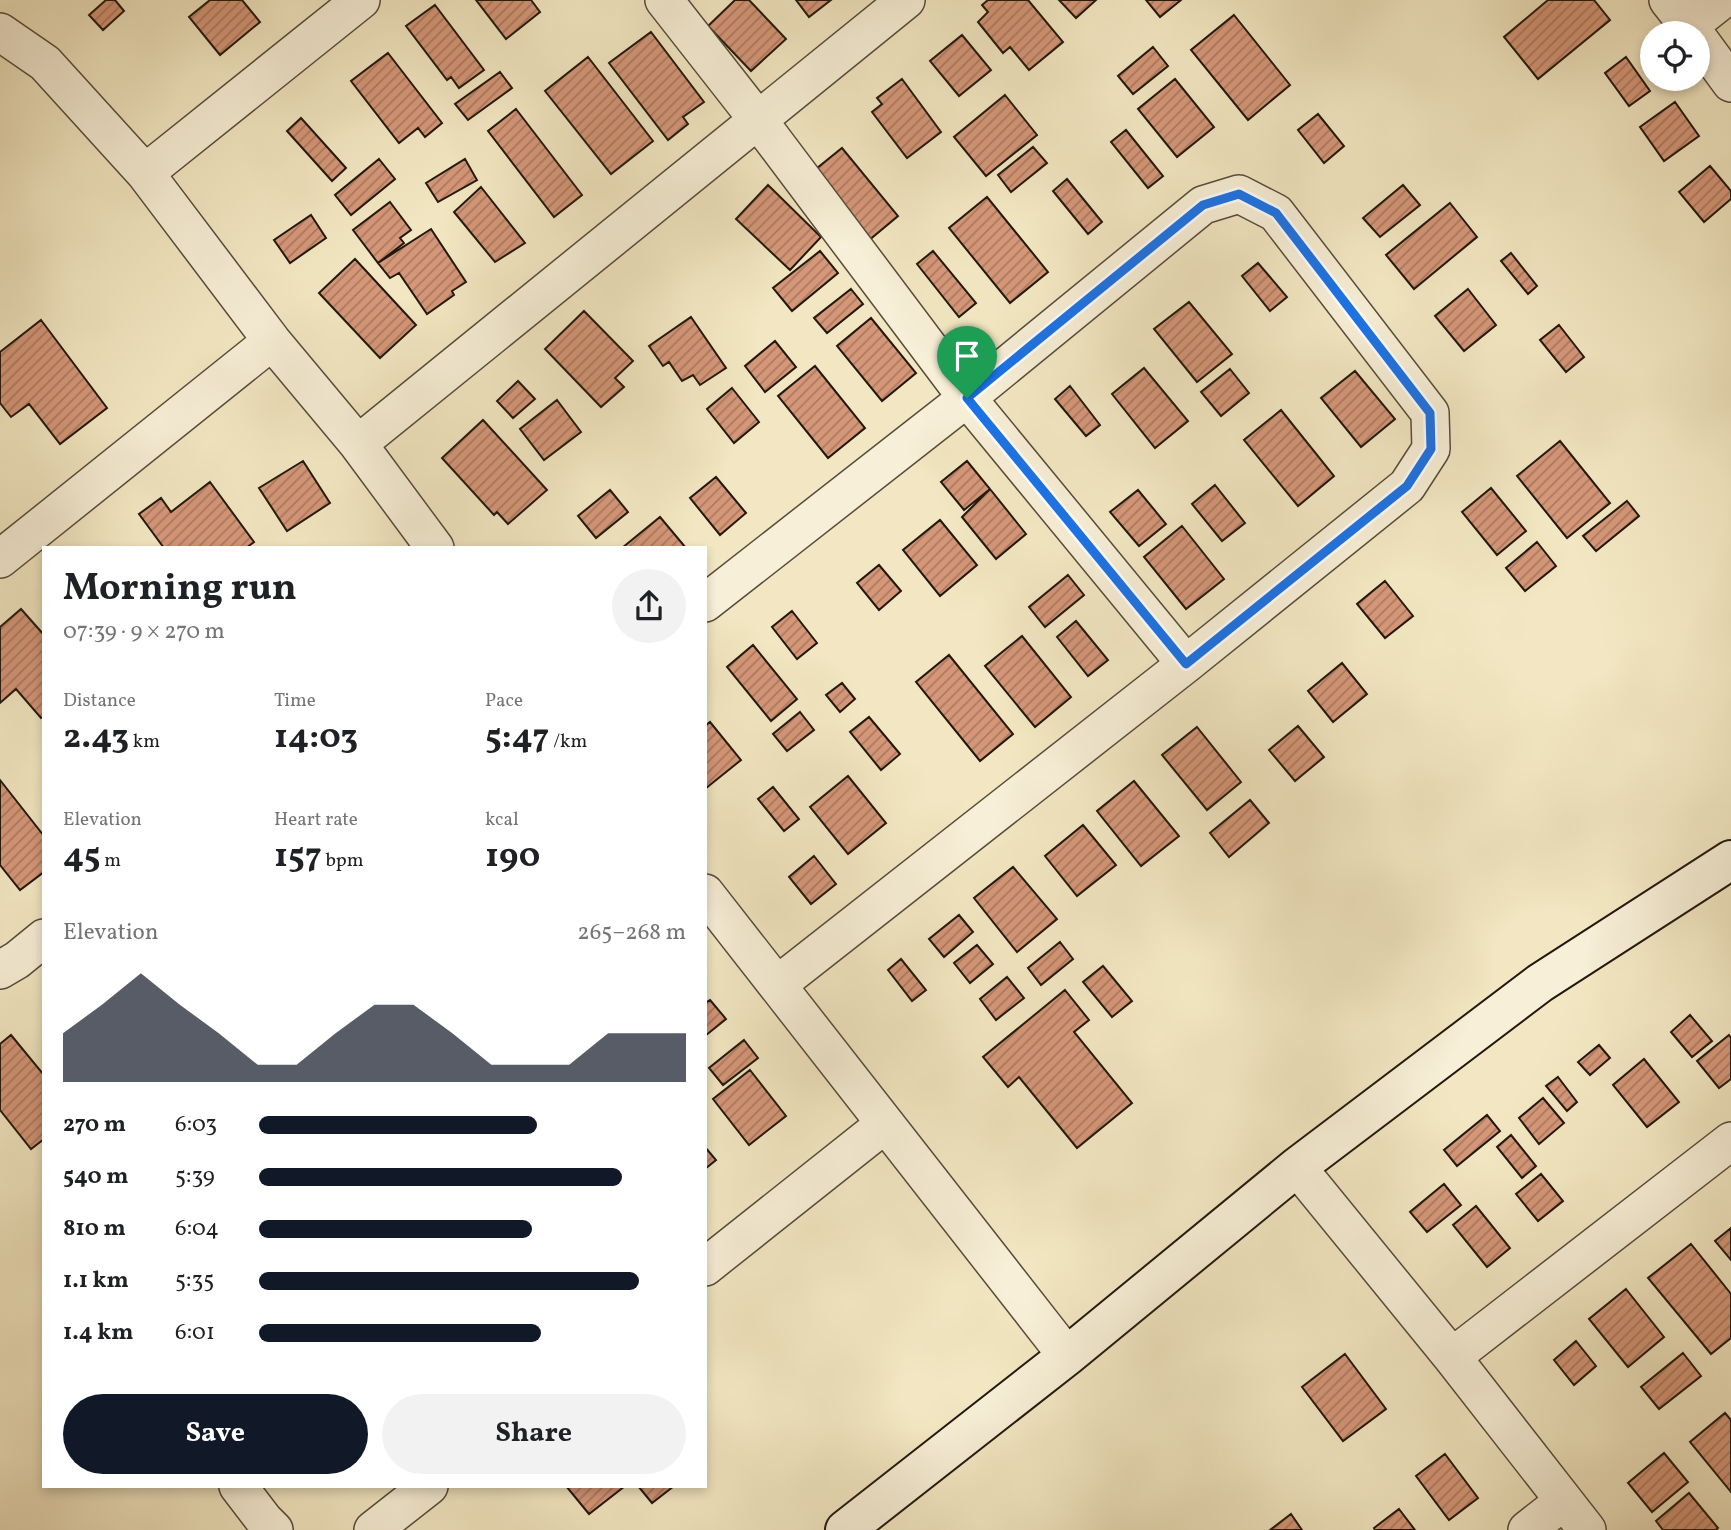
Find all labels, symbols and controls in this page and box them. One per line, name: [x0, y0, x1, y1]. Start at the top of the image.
map controls: [1640, 21, 1710, 91]
button: locate: [1640, 21, 1710, 91]
pin: [937, 326, 997, 398]
icon: arrive: [948, 337, 986, 375]
text: Morning run: [63, 563, 297, 616]
button: share: [612, 569, 686, 643]
text: 07:39 · 9 × 270 m: [63, 616, 225, 648]
text: Distance: [63, 688, 136, 714]
text: Time: [274, 688, 316, 714]
text: Pace: [485, 688, 523, 714]
text: 2.43: [63, 714, 129, 762]
text: 14:03: [274, 714, 358, 762]
text: 5:47: [485, 714, 549, 762]
text: km: [129, 729, 160, 755]
text: /km: [549, 729, 587, 755]
text: Elevation: [63, 807, 142, 833]
text: Heart rate: [274, 807, 358, 833]
text: kcal: [485, 807, 519, 833]
text: 45: [63, 833, 101, 881]
text: 157: [274, 833, 322, 881]
text: 190: [485, 833, 540, 881]
text: m: [101, 848, 121, 874]
text: bpm: [322, 848, 364, 874]
text: Elevation: [63, 917, 159, 949]
text: 265–268 m: [577, 917, 686, 949]
text: 270 m: [63, 1109, 126, 1141]
text: 6:03: [175, 1109, 217, 1141]
text: 540 m: [63, 1161, 129, 1193]
text: 5:39: [175, 1161, 215, 1193]
text: 810 m: [63, 1213, 126, 1245]
text: 6:04: [175, 1213, 219, 1245]
text: 1.1 km: [63, 1265, 129, 1297]
text: 5:35: [175, 1265, 214, 1297]
text: 1.4 km: [63, 1317, 134, 1349]
text: 6:01: [175, 1317, 215, 1349]
button: Save: [63, 1394, 368, 1474]
button: Share: [382, 1394, 686, 1474]

